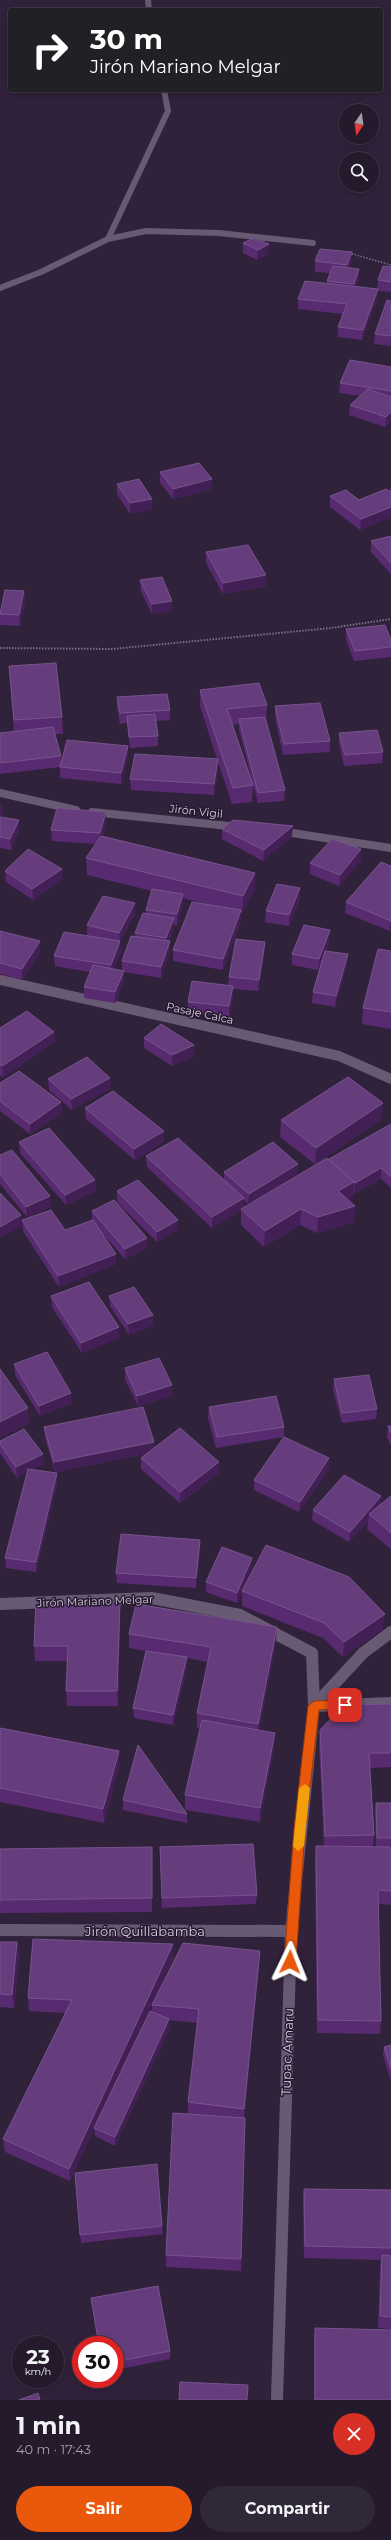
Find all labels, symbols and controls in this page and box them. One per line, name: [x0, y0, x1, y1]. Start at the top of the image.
text: 30 m: [90, 22, 163, 56]
icon: right: [24, 24, 76, 76]
text: Jirón Mariano Melgar: [90, 56, 281, 78]
north arrow: [339, 104, 379, 144]
map controls: [339, 104, 379, 192]
button: search: [339, 152, 379, 192]
street label: Jirón Vigil: [167, 801, 224, 821]
street label: Pasaje Calca: [165, 999, 235, 1027]
street label: Jirón Mariano Melgar: [36, 1592, 153, 1610]
pin: [328, 1688, 362, 1722]
icon: arrive: [334, 1694, 356, 1716]
street label: Jirón Quillabamba: [84, 1923, 205, 1939]
position arrow: [269, 1941, 311, 1983]
street label: Tupac Amaru: [277, 2008, 297, 2096]
speed limit sign: 30: [72, 2336, 124, 2388]
text: 23: [26, 2345, 50, 2369]
text: km/h: [25, 2365, 51, 2378]
text: 1 min: [16, 2411, 81, 2440]
button: close: [333, 2413, 375, 2455]
text: 40 m · 17:43: [16, 2441, 91, 2457]
button: Salir: [16, 2486, 192, 2532]
button: Compartir: [200, 2486, 375, 2532]

